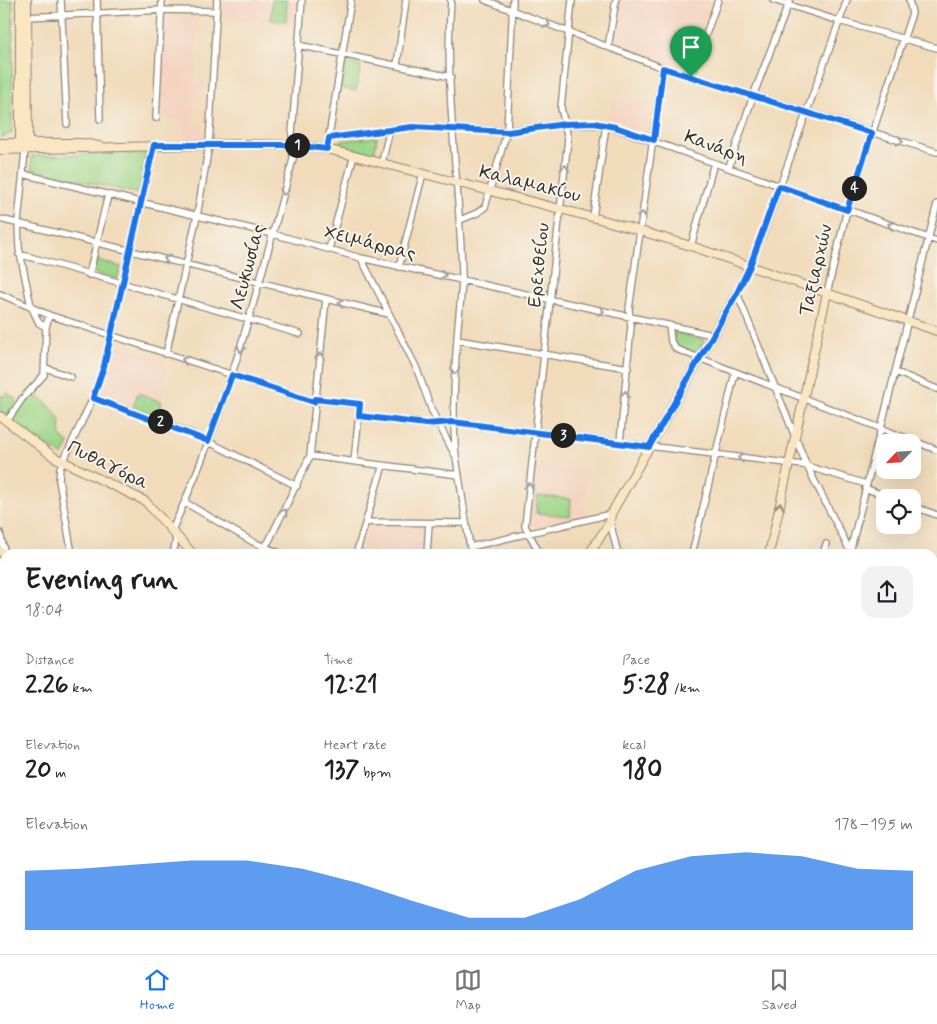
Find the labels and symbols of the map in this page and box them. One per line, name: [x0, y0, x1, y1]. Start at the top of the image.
one-way arrow: [542, 18, 551, 28]
pin: [670, 26, 712, 77]
street label: Κανάρη: [681, 124, 751, 170]
pin: 1: [284, 132, 310, 158]
one-way arrow: [896, 135, 905, 146]
street label: Καλαμακίου: [477, 159, 583, 209]
one-way arrow: [559, 163, 570, 171]
pin: 4: [842, 176, 866, 200]
one-way arrow: [279, 188, 290, 197]
one-way arrow: [637, 210, 647, 219]
street label: Χειμάρρας: [322, 220, 418, 266]
street label: Λευκωσίας: [225, 221, 271, 313]
one-way arrow: [887, 221, 896, 231]
street label: Ερεχθείου: [522, 222, 556, 308]
street label: Ταξιαρχών: [793, 222, 839, 318]
one-way arrow: [164, 254, 172, 264]
one-way arrow: [438, 269, 447, 279]
one-way arrow: [337, 298, 346, 309]
one-way arrow: [597, 305, 606, 316]
one-way arrow: [236, 344, 246, 352]
one-way arrow: [314, 351, 325, 359]
one-way arrow: [181, 356, 190, 366]
one-way arrow: [450, 367, 461, 375]
one-way arrow: [619, 389, 630, 397]
pin: 2: [148, 408, 172, 434]
pin: 3: [550, 422, 576, 448]
north arrow: [876, 434, 921, 479]
street label: Πυθαγόρα: [63, 435, 153, 495]
one-way arrow: [736, 454, 745, 464]
one-way arrow: [523, 481, 534, 489]
one-way arrow: [774, 502, 785, 511]
one-way arrow: [278, 508, 288, 517]

